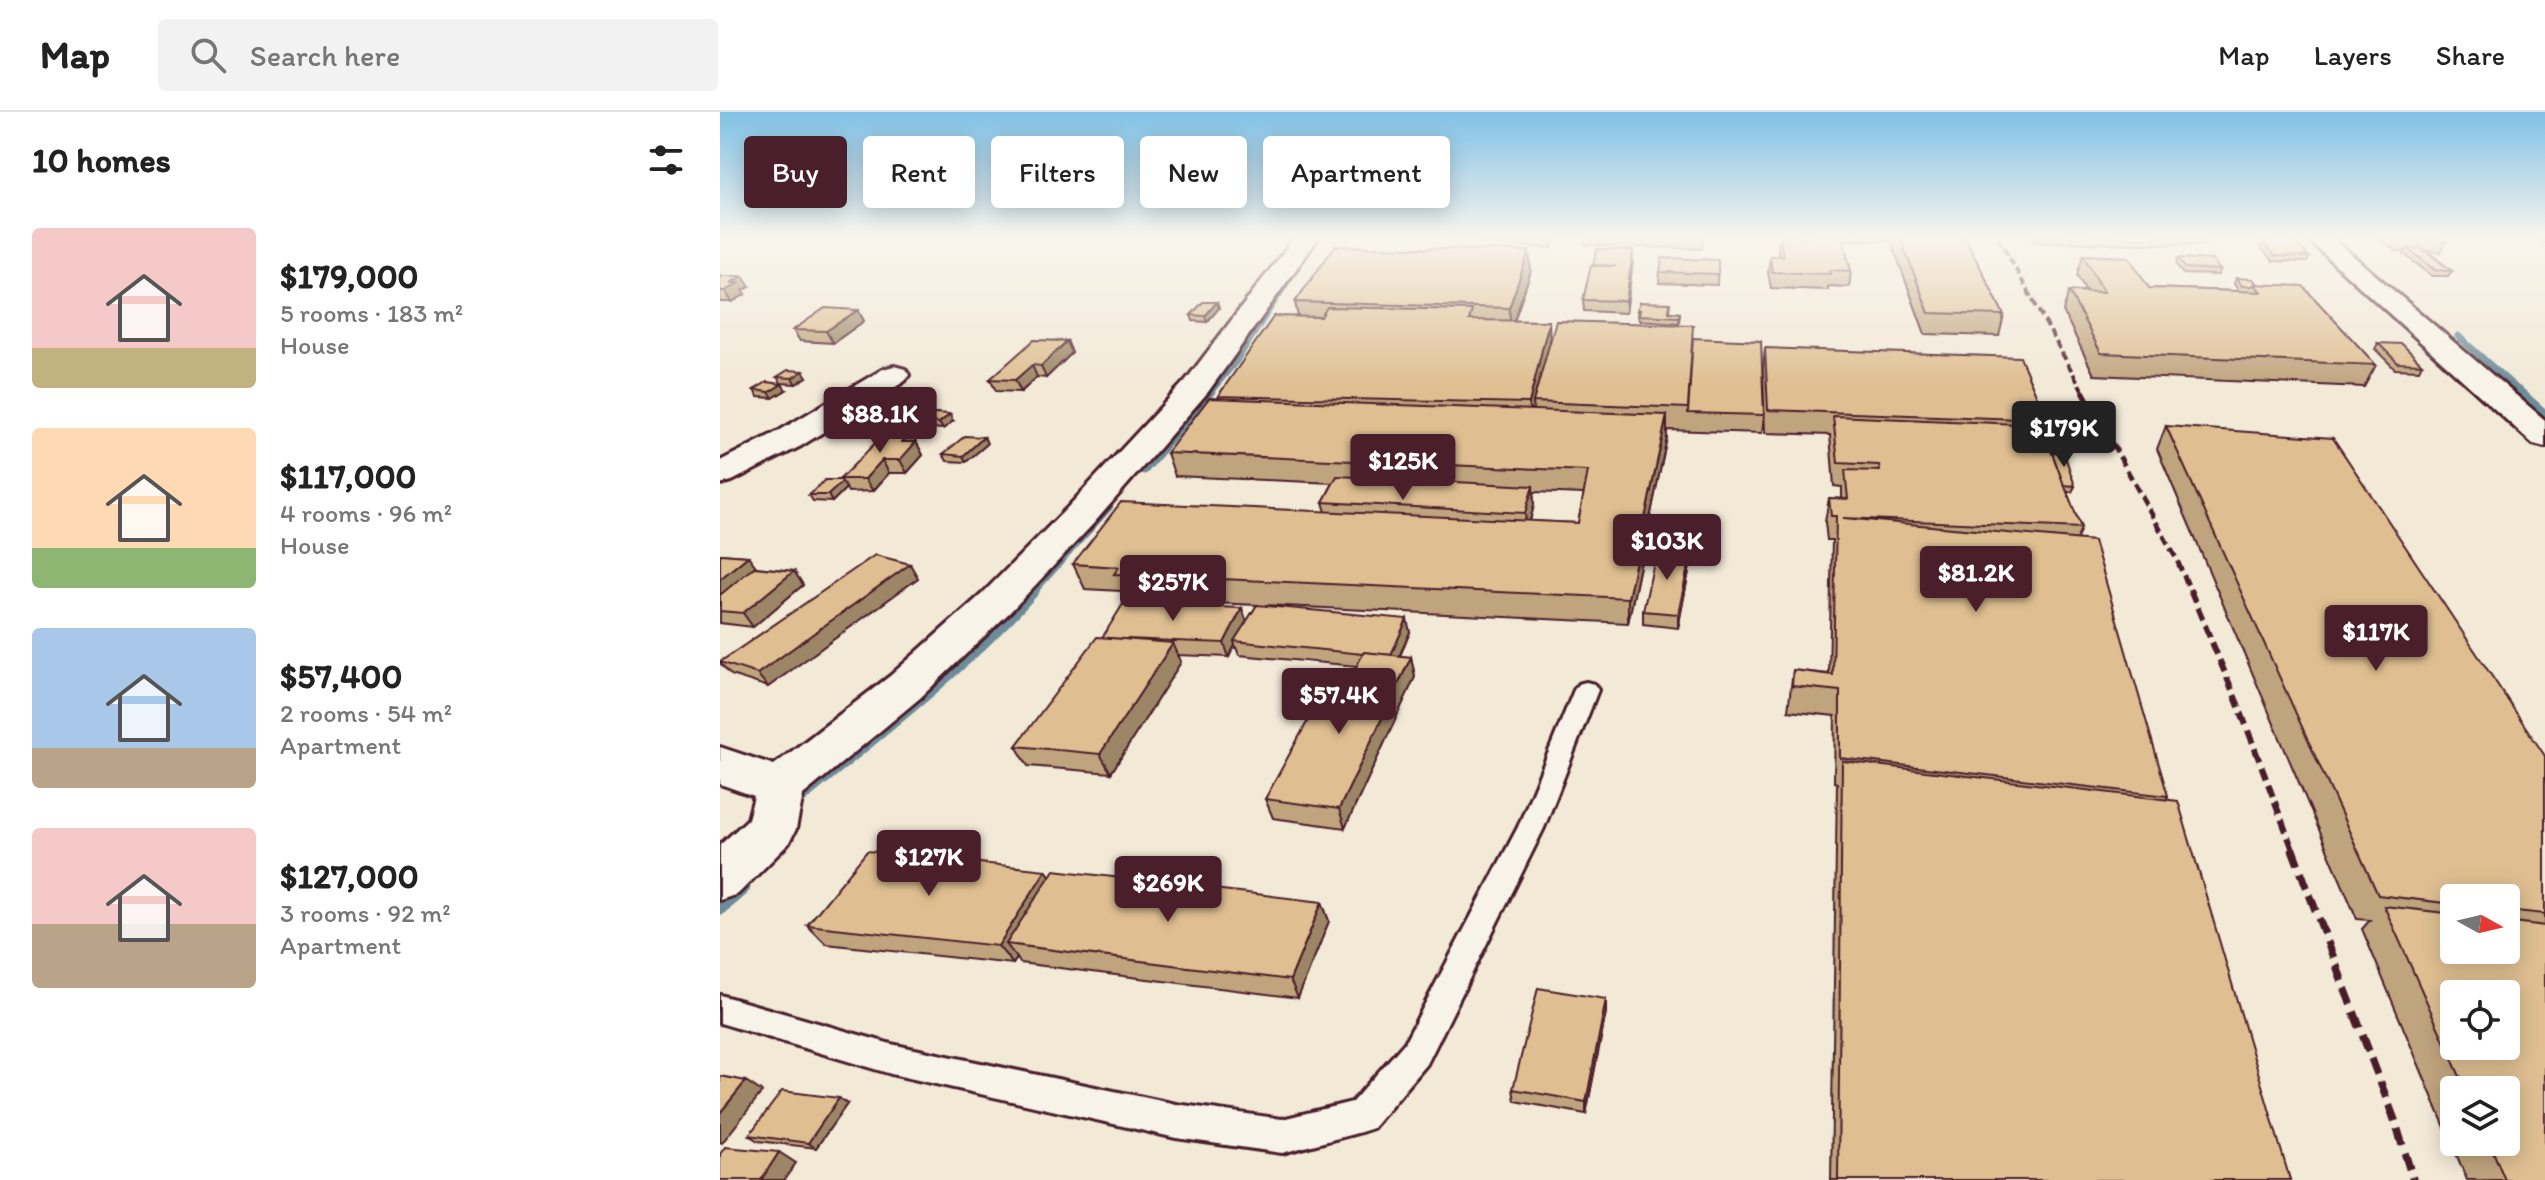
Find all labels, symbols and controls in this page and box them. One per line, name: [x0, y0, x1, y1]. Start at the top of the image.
search box: [158, 19, 718, 91]
text: Map: [40, 32, 110, 78]
icon: search: [186, 33, 230, 77]
text: Search here: [250, 37, 400, 74]
text: Map: [2218, 38, 2270, 72]
text: Layers: [2314, 38, 2392, 72]
text: Share: [2436, 38, 2505, 72]
chip: Buy: [744, 136, 847, 208]
chip: Rent: [863, 136, 975, 208]
chip: Filters: [991, 136, 1124, 208]
chip: New: [1140, 136, 1247, 208]
chip: Apartment: [1263, 136, 1450, 208]
icon: filters: [644, 138, 688, 182]
text: 10 homes: [32, 140, 171, 181]
text: $179,000: [280, 256, 419, 297]
icon: home: [96, 260, 192, 356]
text: 5 rooms · 183 m²: [280, 297, 463, 329]
text: House: [280, 329, 350, 361]
pin: $88.1K: [815, 387, 945, 455]
text: $88.1K: [842, 397, 918, 429]
pin: $179K: [2008, 401, 2120, 469]
text: $179K: [2030, 411, 2098, 443]
pin: $125K: [1347, 434, 1459, 502]
text: $125K: [1368, 444, 1438, 476]
text: $117,000: [280, 456, 417, 497]
icon: home: [96, 460, 192, 556]
text: 4 rooms · 96 m²: [280, 497, 452, 529]
pin: $103K: [1611, 514, 1723, 582]
text: $103K: [1631, 524, 1703, 556]
text: House: [280, 529, 350, 561]
pin: $81.2K: [1911, 546, 2041, 614]
pin: $257K: [1117, 555, 1229, 623]
text: $81.2K: [1938, 556, 2014, 588]
text: $257K: [1138, 565, 1208, 597]
pin: $117K: [2320, 605, 2432, 673]
text: $117K: [2343, 615, 2409, 647]
text: $57,400: [280, 656, 402, 697]
icon: home: [96, 660, 192, 756]
pin: $57.4K: [1274, 668, 1404, 736]
text: $57.4K: [1300, 678, 1378, 710]
text: 2 rooms · 54 m²: [280, 697, 452, 729]
text: Apartment: [280, 729, 401, 761]
pin: $127K: [873, 830, 985, 898]
text: $127K: [895, 840, 963, 872]
text: $127,000: [280, 856, 419, 897]
pin: $269K: [1112, 856, 1224, 924]
icon: home: [96, 860, 192, 956]
text: $269K: [1133, 866, 1203, 898]
north arrow: [2440, 884, 2520, 964]
map controls: [2440, 884, 2520, 1156]
text: 3 rooms · 92 m²: [280, 897, 451, 929]
text: Apartment: [280, 929, 401, 961]
button: locate: [2440, 980, 2520, 1060]
button: layers: [2440, 1076, 2520, 1156]

